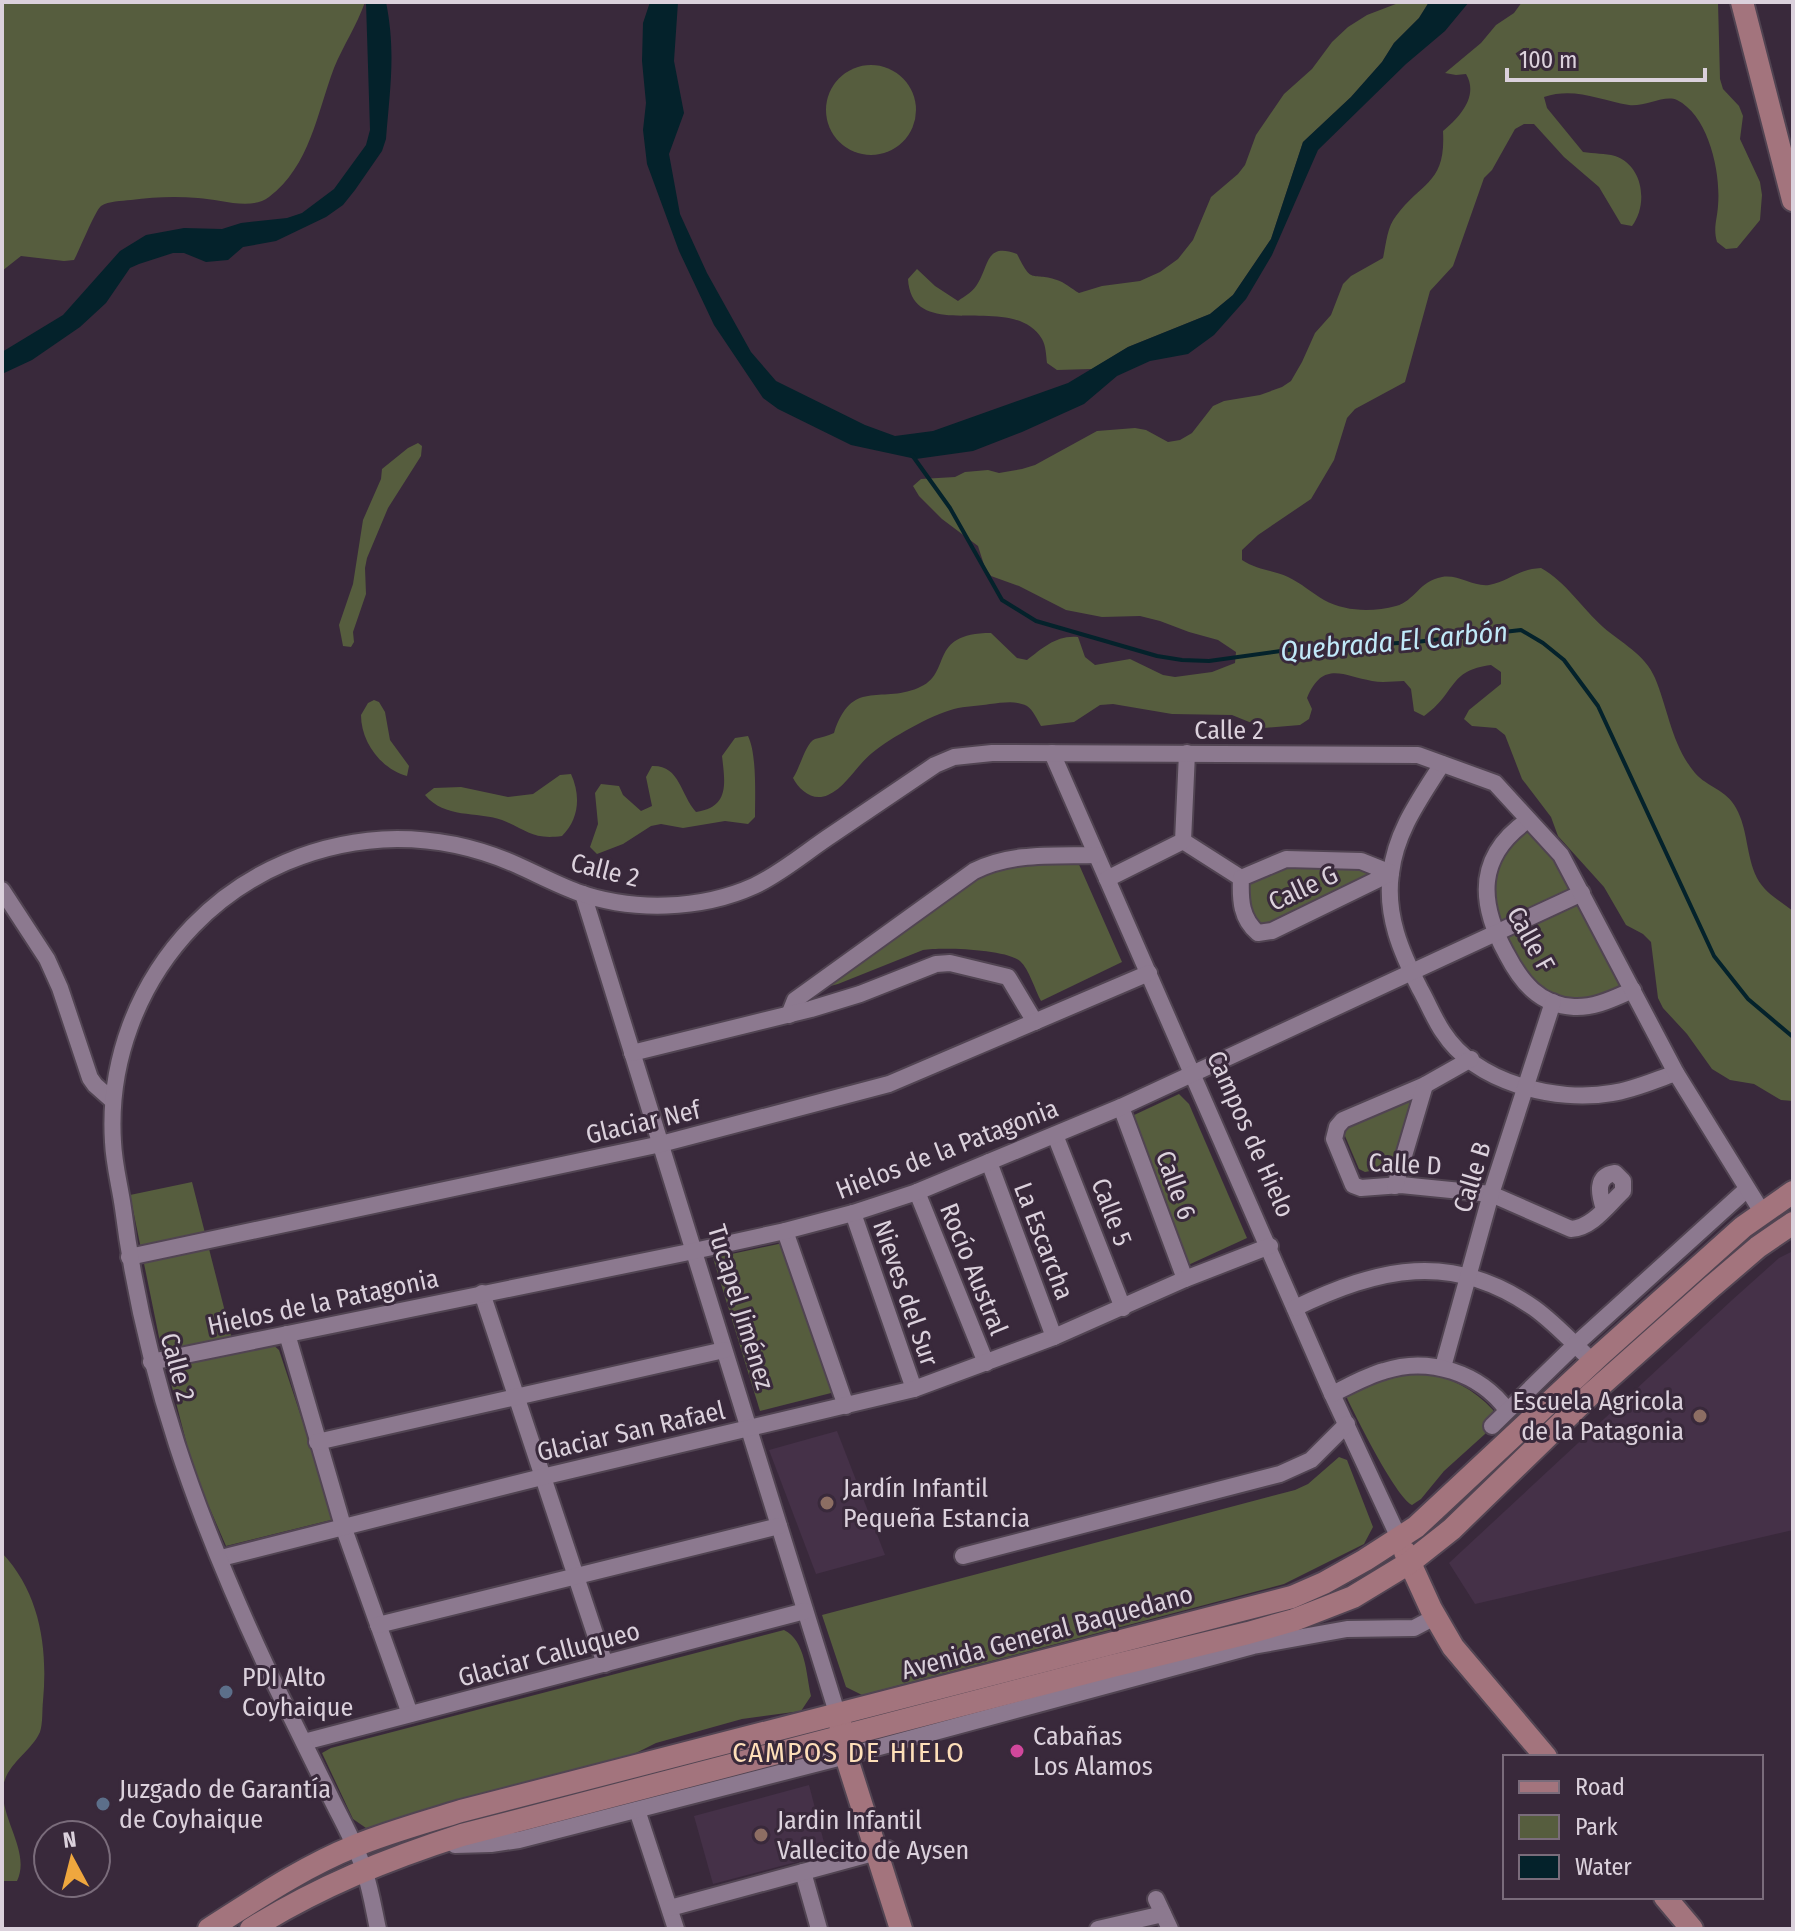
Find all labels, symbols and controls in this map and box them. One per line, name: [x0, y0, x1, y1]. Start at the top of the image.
scale bar: [1507, 32, 1705, 82]
text: 100 m: [1519, 46, 1577, 74]
water label: Quebrada El Carbón: [1279, 615, 1509, 668]
street label: Calle 2: [1194, 715, 1264, 746]
street label: Calle 2: [567, 847, 642, 894]
street label: Calle G: [1264, 859, 1343, 918]
street label: Calle F: [1500, 901, 1561, 977]
street label: Campos de Hielo: [1200, 1046, 1301, 1222]
street label: Hielos de la Patagonia: [832, 1093, 1063, 1206]
street label: Glaciar Nef: [583, 1094, 705, 1151]
street label: Calle B: [1447, 1138, 1498, 1216]
street label: Calle 6: [1149, 1147, 1202, 1224]
street label: Calle D: [1368, 1147, 1442, 1182]
street label: Calle 5: [1085, 1174, 1139, 1250]
street label: La Escarcha: [1007, 1178, 1080, 1304]
street label: Rocío Austral: [933, 1199, 1014, 1340]
street label: Nieves del Sur: [866, 1216, 945, 1370]
street label: Tucapel Jiménez: [701, 1221, 780, 1393]
street label: Hielos de la Patagonia: [205, 1263, 442, 1342]
street label: Calle 2: [154, 1330, 201, 1405]
place label: Escuela Agricola de la Patagonia: [1513, 1386, 1684, 1447]
street label: Glaciar San Rafael: [534, 1395, 728, 1468]
marker: Escuela Agricola de la Patagonia: [1691, 1407, 1709, 1425]
place label: Jardín Infantil Pequeña Estancia: [843, 1473, 1030, 1534]
marker: Jardín Infantil Pequeña Estancia: [818, 1494, 836, 1512]
street label: Avenida General Baquedano: [898, 1579, 1196, 1686]
street label: Glaciar Calluqueo: [455, 1615, 643, 1694]
place label: PDI Alto Coyhaique: [242, 1662, 353, 1723]
marker: PDI Alto Coyhaique: [217, 1683, 235, 1701]
place label: Cabañas Los Alamos: [1033, 1721, 1153, 1782]
district label: CAMPOS DE HIELO: [732, 1736, 966, 1769]
marker: Cabañas Los Alamos: [1008, 1742, 1026, 1760]
legend: [1503, 1755, 1763, 1899]
text: Road: [1575, 1773, 1625, 1801]
place label: Juzgado de Garantía de Coyhaique: [119, 1774, 331, 1835]
marker: Juzgado de Garantía de Coyhaique: [94, 1795, 112, 1813]
place label: Jardin Infantil Vallecito de Aysen: [777, 1805, 969, 1866]
text: Park: [1575, 1813, 1618, 1841]
north arrow: [32, 1819, 112, 1899]
text: N: [61, 1825, 78, 1854]
marker: Jardin Infantil Vallecito de Aysen: [752, 1826, 770, 1844]
text: Water: [1575, 1853, 1632, 1881]

